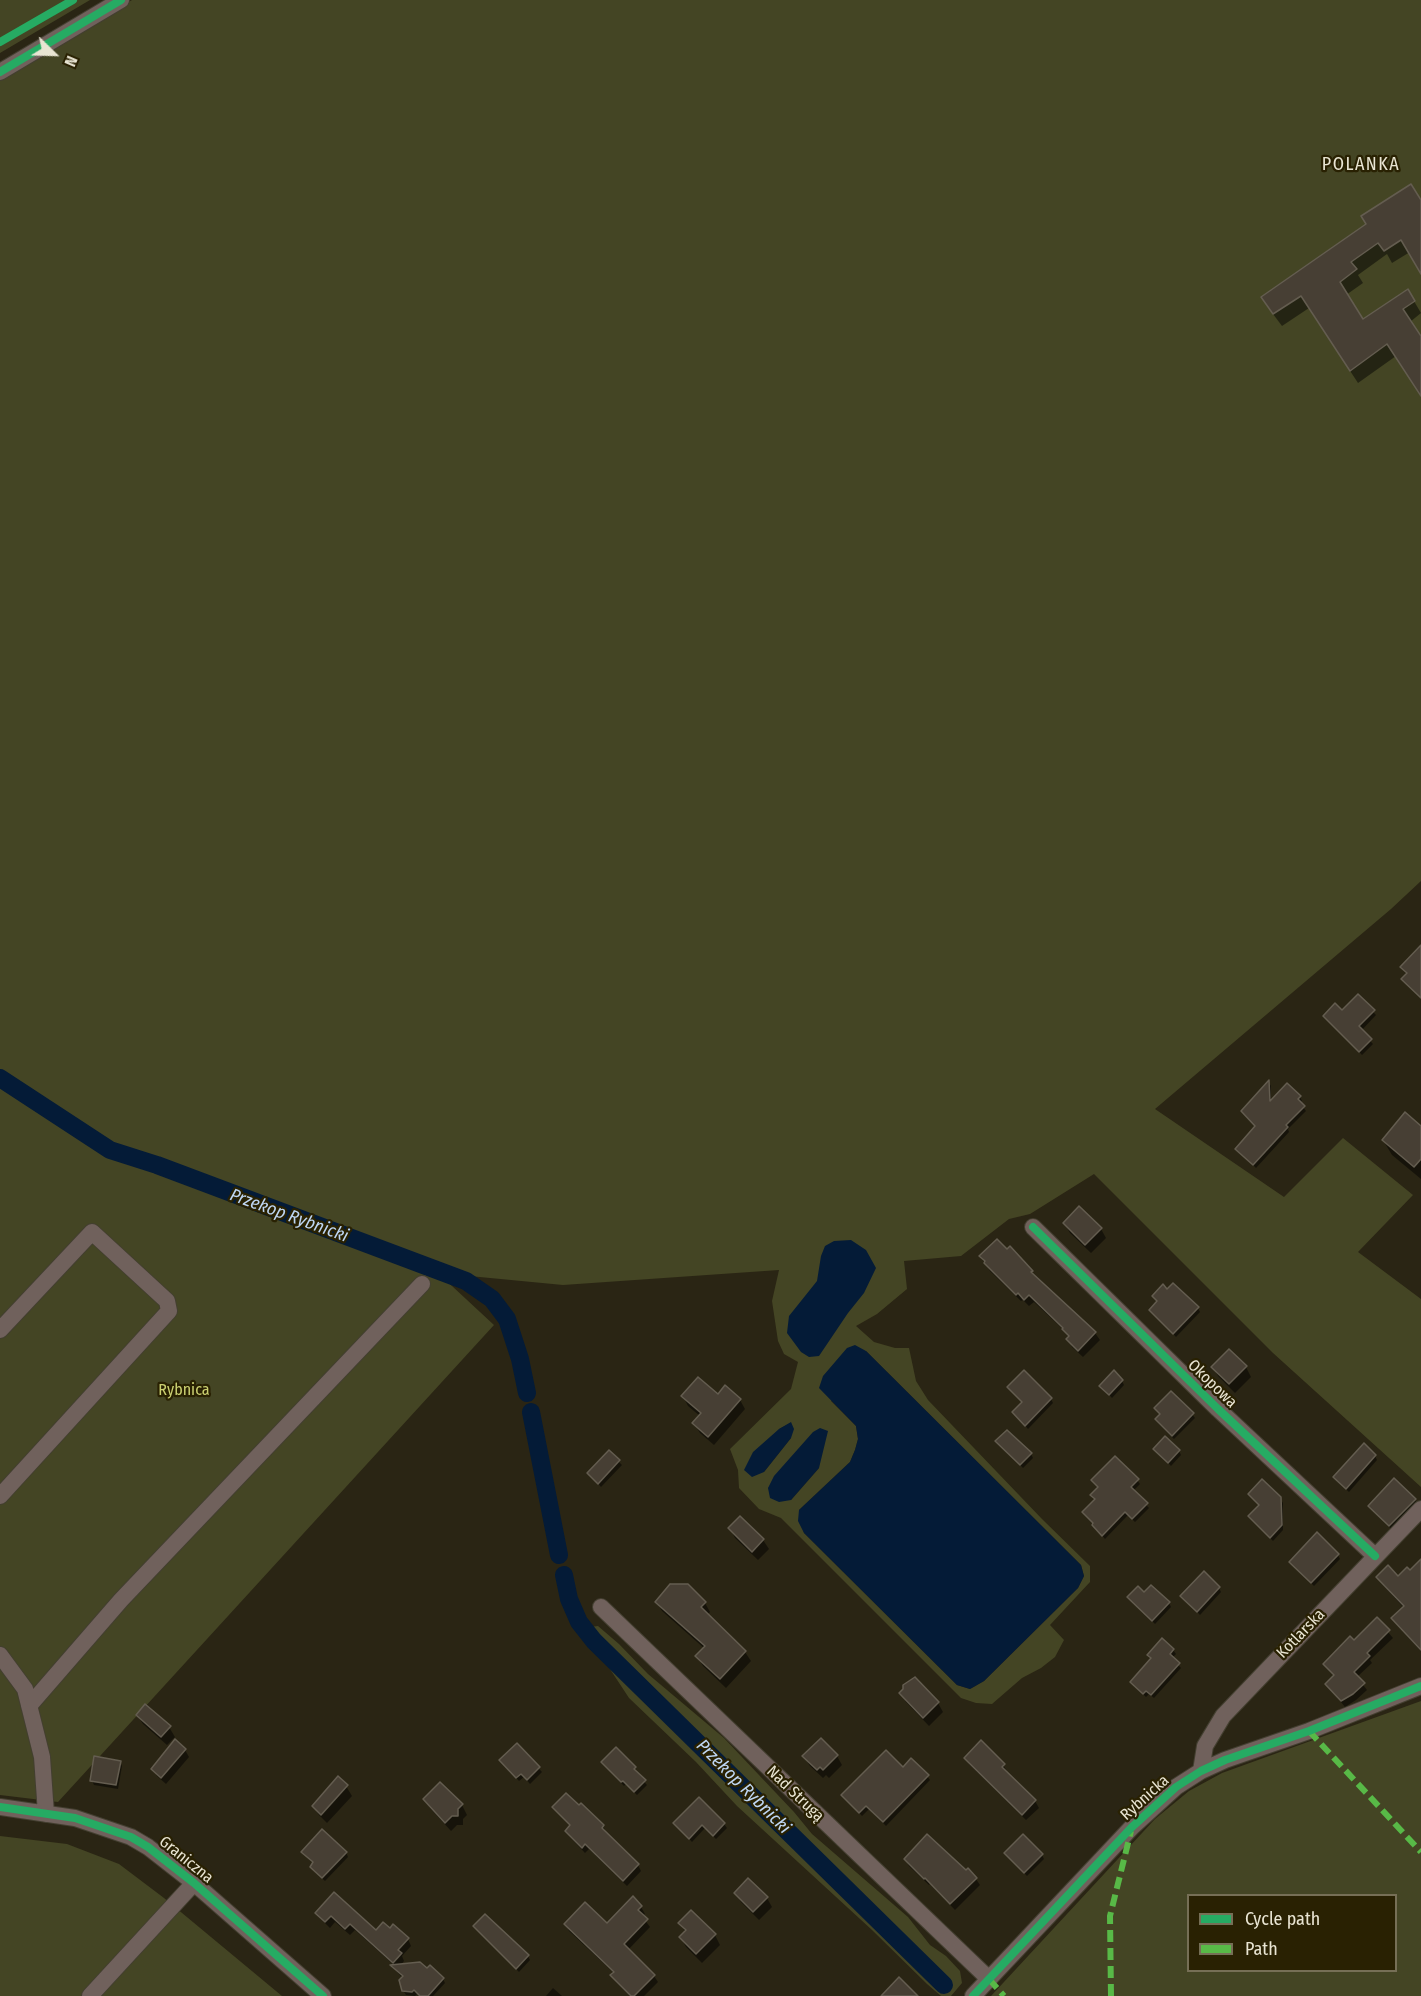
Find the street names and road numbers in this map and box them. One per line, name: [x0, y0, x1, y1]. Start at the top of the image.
street label: Okopowa: [1183, 1356, 1241, 1412]
street label: Kotlarska: [1273, 1605, 1329, 1663]
street label: Nad Strugą: [762, 1762, 828, 1826]
street label: Rybnicka: [1117, 1771, 1173, 1825]
street label: Graniczna: [155, 1832, 217, 1888]

